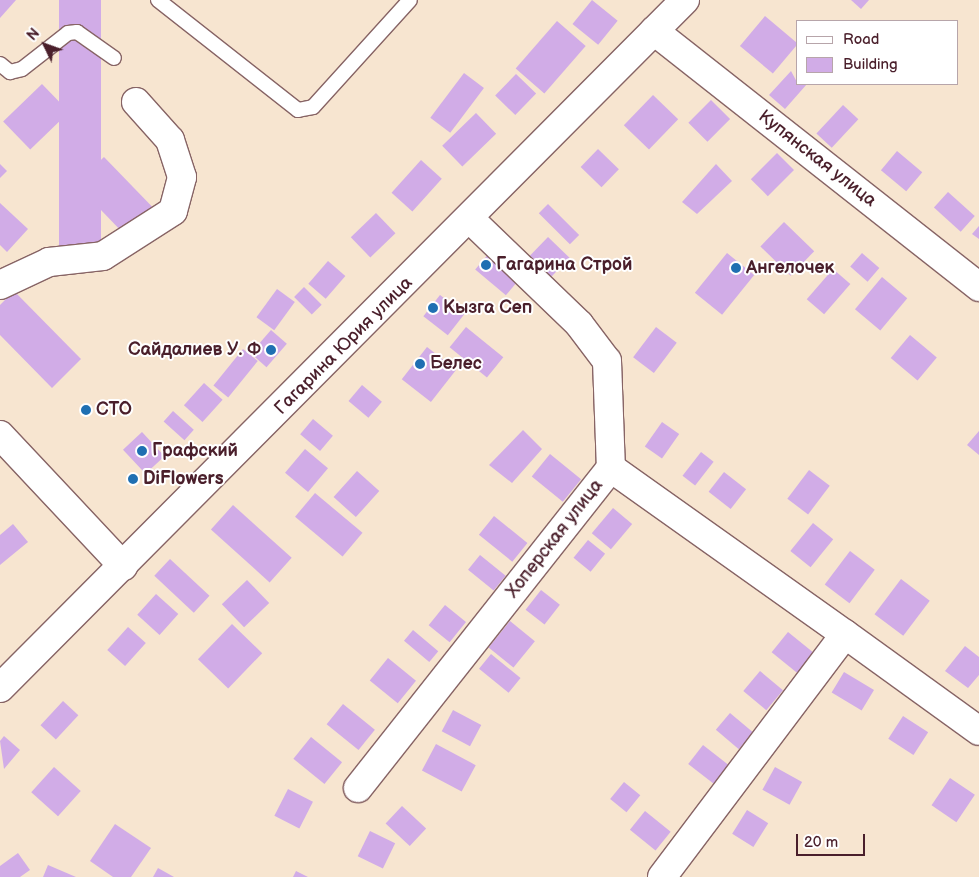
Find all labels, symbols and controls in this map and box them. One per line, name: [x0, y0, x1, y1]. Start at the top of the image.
north arrow: [20, 20, 70, 70]
legend: [796, 20, 959, 85]
text: N: [24, 25, 43, 44]
text: Road: [843, 30, 879, 49]
text: Building: [843, 55, 898, 74]
street label: Купянская улица: [754, 106, 880, 212]
place label: Гагарина Строй: [496, 254, 632, 276]
place label: Ангелочек: [746, 257, 834, 279]
marker: Гагарина Строй: [480, 259, 492, 271]
marker: Ангелочек: [730, 262, 742, 274]
street label: Гагарина Юрия улица: [271, 273, 417, 419]
place label: Кызга Сеп: [443, 297, 532, 319]
marker: Кызга Сеп: [427, 302, 439, 314]
place label: Сайдалиев У. Ф: [128, 339, 261, 361]
marker: Сайдалиев У. Ф: [265, 344, 277, 356]
place label: Белес: [430, 353, 482, 375]
marker: Белес: [414, 358, 426, 370]
place label: СТО: [96, 399, 132, 421]
marker: СТО: [80, 404, 92, 416]
place label: Графский: [152, 440, 238, 462]
marker: Графский: [136, 445, 148, 457]
place label: DiFlowers: [143, 468, 224, 490]
marker: DiFlowers: [127, 473, 139, 485]
street label: Хоперская улица: [502, 476, 608, 602]
scale bar: [799, 824, 868, 856]
text: 20 m: [804, 833, 838, 852]

